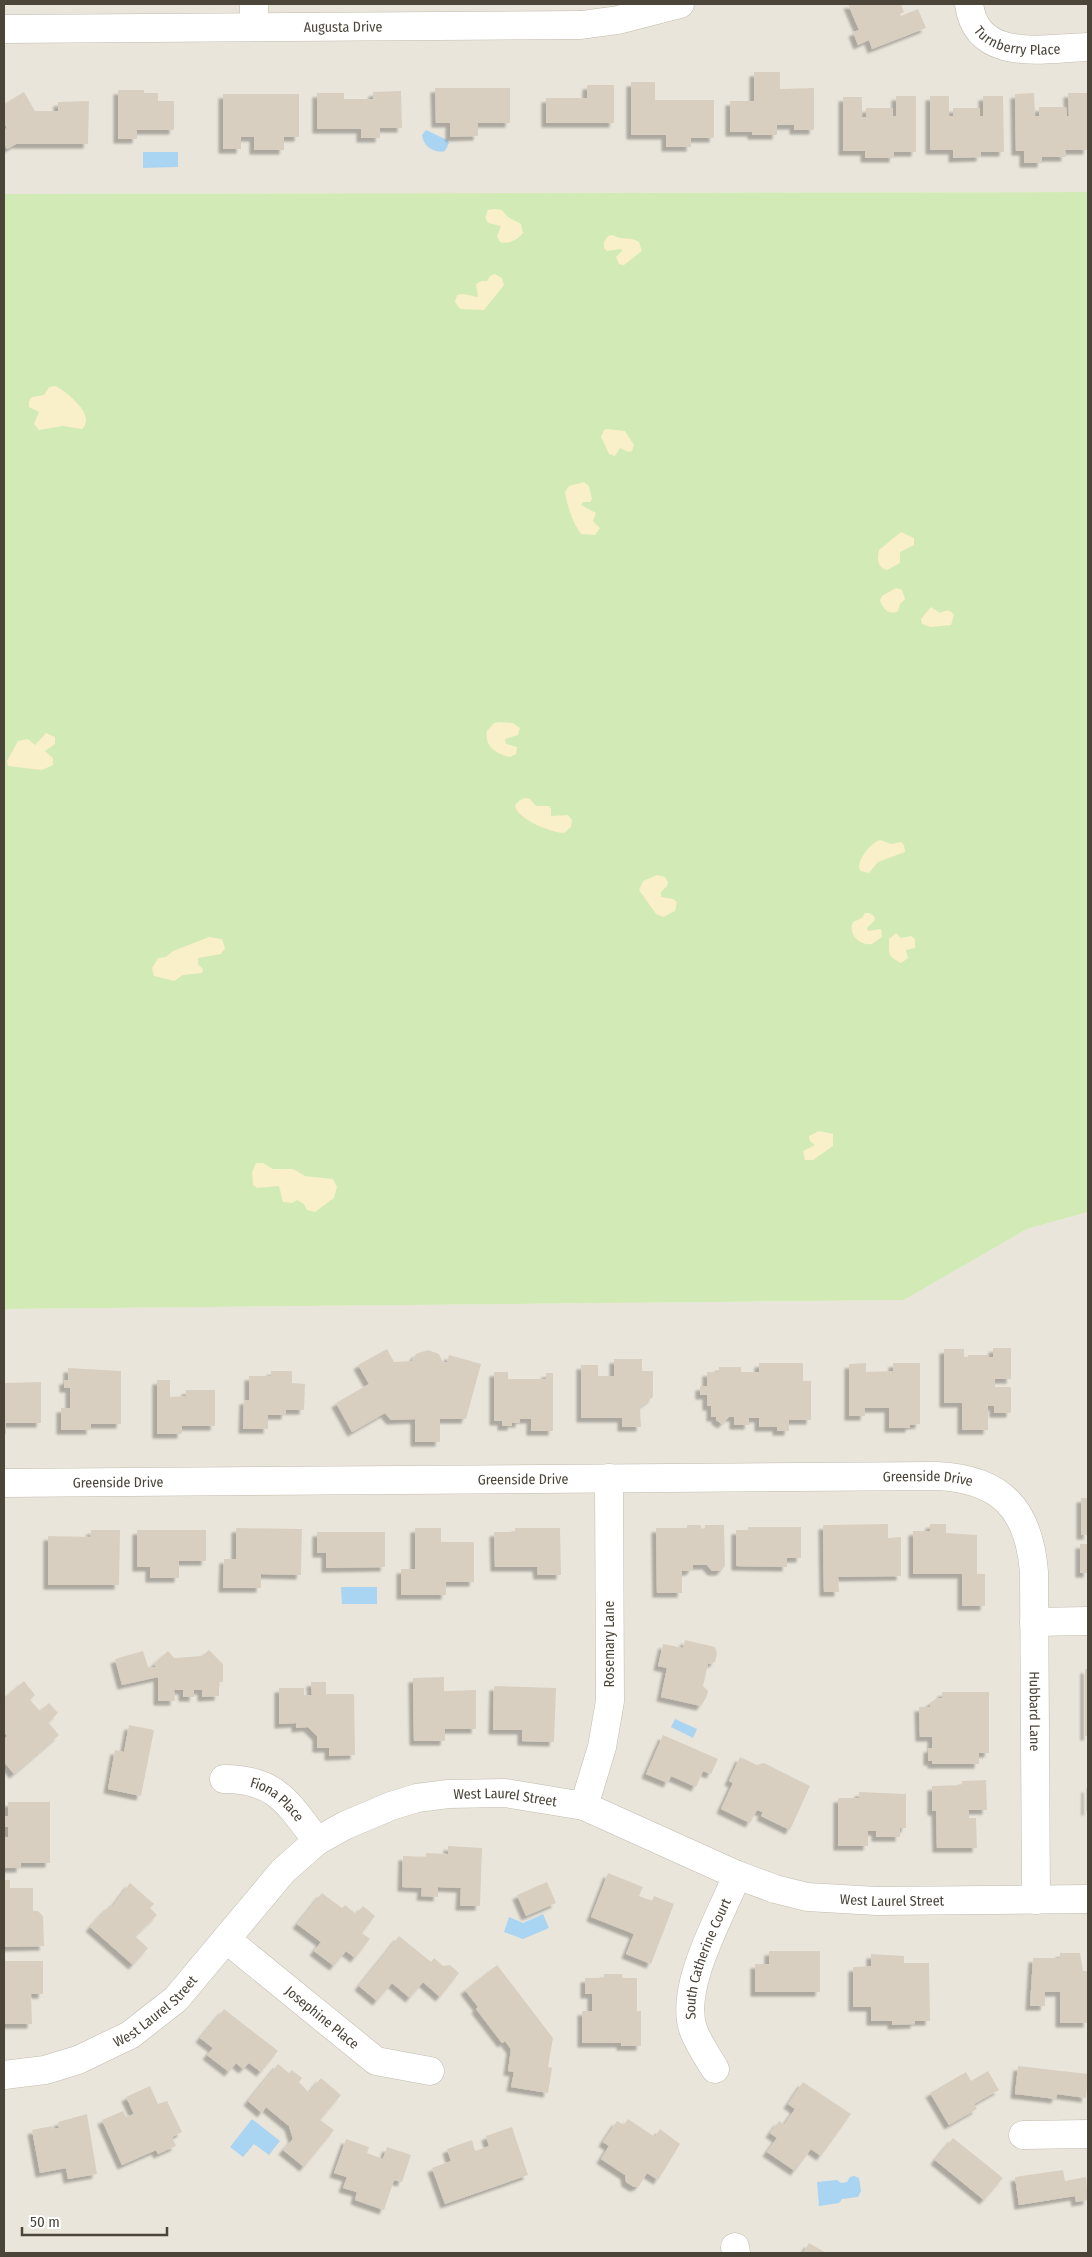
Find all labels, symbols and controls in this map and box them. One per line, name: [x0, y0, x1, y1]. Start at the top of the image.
street label: Augusta Drive: [304, 18, 383, 36]
street label: Turnberry Place: [970, 23, 1061, 59]
street label: Greenside Drive: [883, 1468, 975, 1490]
street label: Greenside Drive: [478, 1471, 568, 1488]
street label: Greenside Drive: [73, 1474, 163, 1491]
street label: Rosemary Lane: [601, 1600, 618, 1687]
street label: Hubbard Lane: [1026, 1671, 1043, 1752]
street label: Fiona Place: [248, 1774, 307, 1825]
street label: West Laurel Street: [453, 1785, 559, 1810]
street label: West Laurel Street: [839, 1891, 945, 1910]
street label: South Catherine Court: [682, 1895, 735, 2020]
street label: West Laurel Street: [111, 1972, 201, 2051]
street label: Josephine Place: [281, 1982, 362, 2053]
scale bar: [22, 2204, 168, 2236]
text: 50 m: [30, 2213, 60, 2231]

